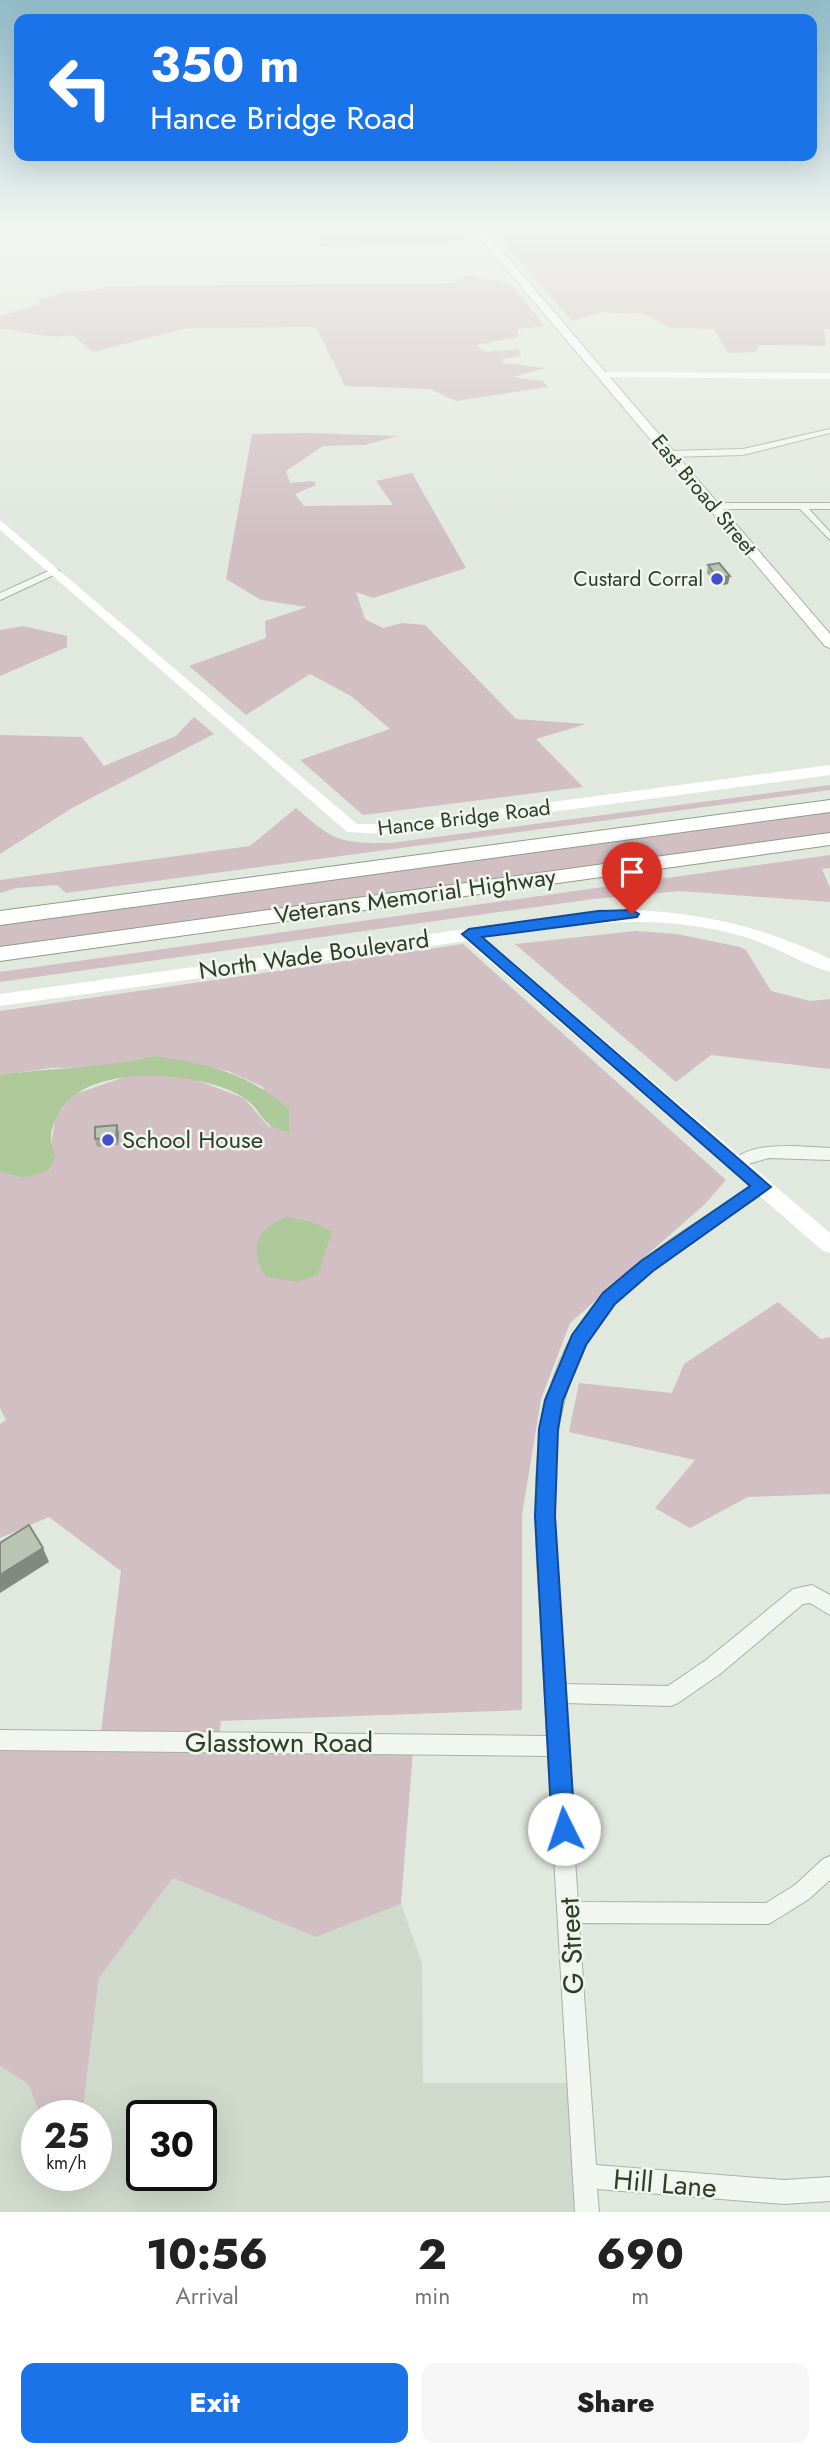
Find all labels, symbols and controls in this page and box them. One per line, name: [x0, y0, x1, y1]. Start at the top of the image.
text: 350 m: [150, 30, 299, 100]
icon: left: [35, 42, 126, 133]
text: Hance Bridge Road: [150, 95, 415, 141]
street label: East Broad Street: [644, 428, 764, 562]
place label: Custard Corral: [573, 564, 703, 594]
marker: Custard Corral: [709, 571, 725, 587]
street label: Hance Bridge Road: [376, 793, 552, 843]
pin: [602, 842, 662, 914]
icon: arrive: [613, 853, 651, 891]
street label: Veterans Memorial Highway: [272, 858, 558, 933]
street label: North Wade Boulevard: [196, 921, 431, 988]
place label: School House: [122, 1122, 263, 1157]
marker: School House: [100, 1132, 116, 1148]
street label: Glasstown Road: [185, 1722, 373, 1763]
position arrow: [527, 1792, 601, 1866]
street label: G Street: [548, 1896, 595, 1995]
speed limit sign: 30: [126, 2100, 217, 2191]
text: 25: [44, 2111, 89, 2161]
text: km/h: [46, 2150, 87, 2176]
street label: Hill Lane: [611, 2159, 718, 2208]
text: 10:56: [146, 2224, 268, 2285]
text: 2: [418, 2224, 447, 2285]
text: 690: [597, 2224, 684, 2285]
text: Arrival: [175, 2279, 239, 2313]
text: min: [414, 2279, 450, 2313]
text: m: [631, 2279, 649, 2313]
button: Exit: [21, 2363, 408, 2443]
button: Share: [422, 2363, 809, 2443]

